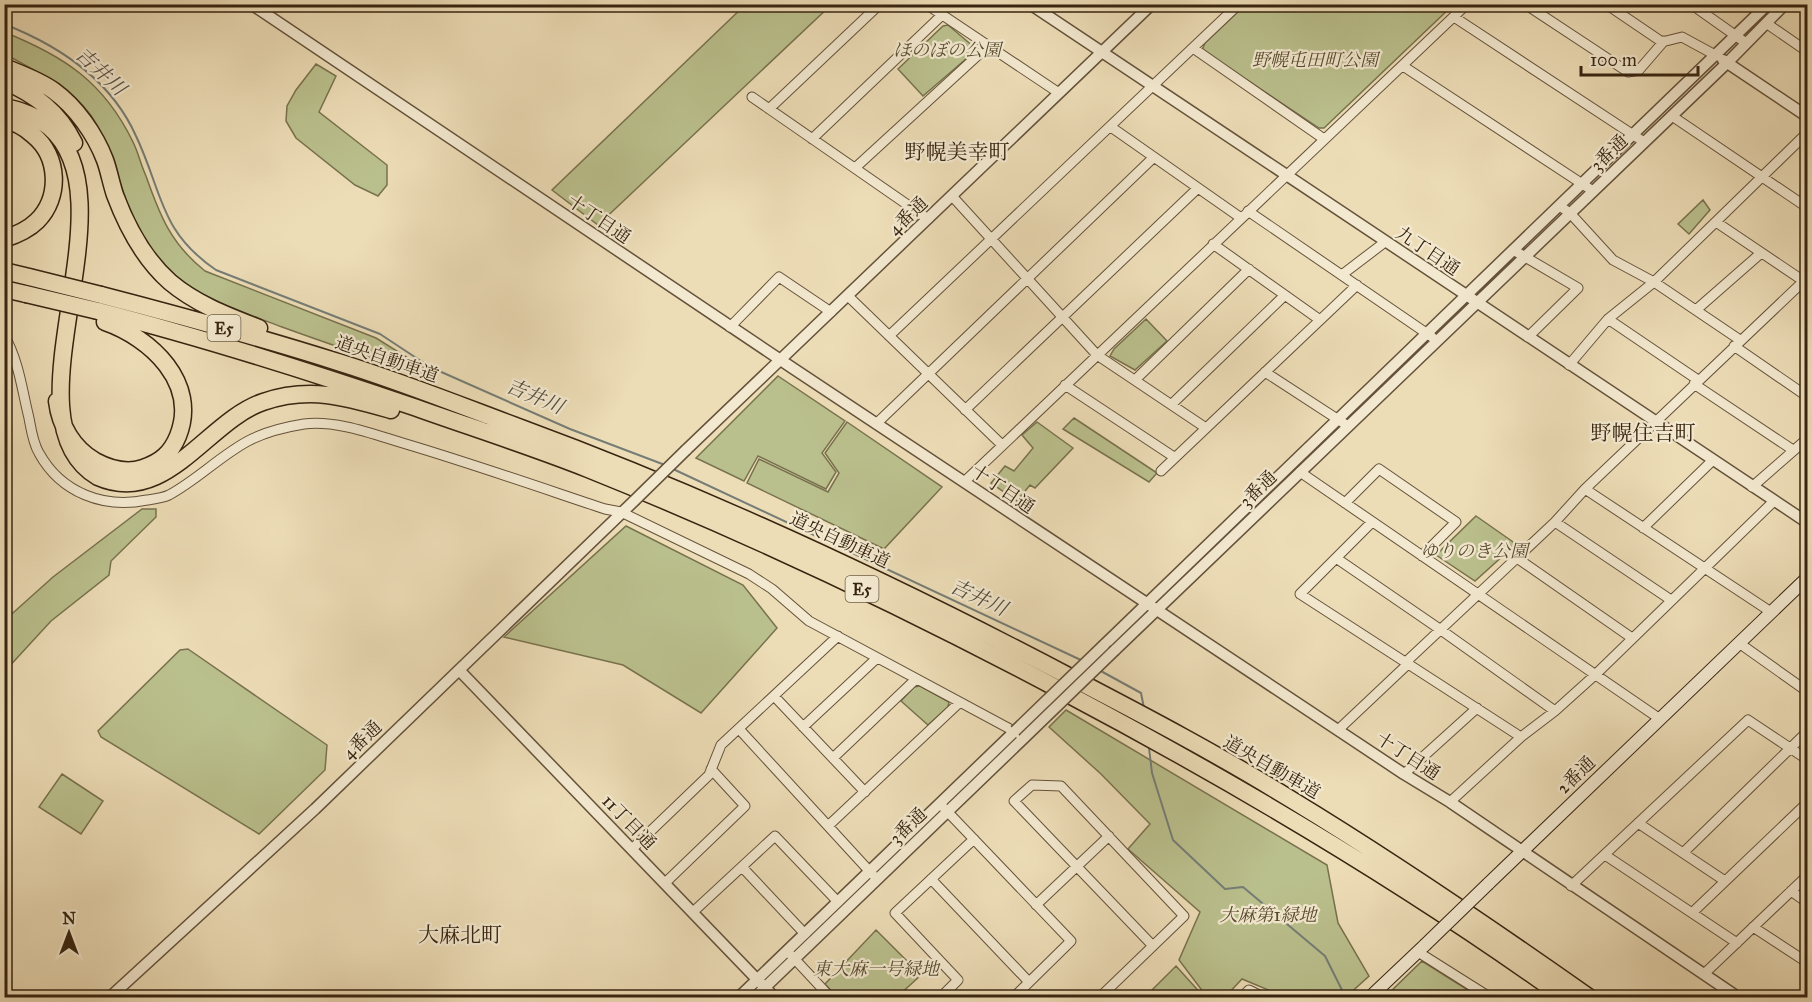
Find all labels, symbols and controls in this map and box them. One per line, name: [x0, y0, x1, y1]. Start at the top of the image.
park label: ほのぼの公園: [893, 39, 1004, 61]
scale bar: [1581, 39, 1698, 77]
water label: 吉井川: [71, 42, 133, 102]
park label: 野幌屯田町公園: [1252, 49, 1381, 71]
text: 100 m: [1590, 49, 1637, 71]
street label: 3番通: [1586, 130, 1632, 176]
district label: 野幌美幸町: [905, 139, 1010, 165]
street label: 十丁目通: [563, 190, 635, 248]
street label: 4番通: [884, 192, 932, 240]
street label: 九丁目通: [1392, 222, 1464, 280]
road number: E5: [208, 315, 240, 341]
street label: 道央自動車道: [332, 331, 442, 387]
water label: 吉井川: [503, 373, 569, 420]
district label: 野幌住吉町: [1591, 420, 1696, 446]
street label: 十丁目通: [967, 460, 1039, 518]
street label: 3番通: [1235, 466, 1281, 512]
street label: 道央自動車道: [786, 507, 894, 573]
park label: ゆりのき公園: [1420, 540, 1531, 562]
water label: 吉井川: [947, 573, 1013, 621]
road number: E5: [846, 576, 878, 602]
street label: 4番通: [338, 716, 386, 764]
street label: 十丁目通: [1372, 727, 1444, 785]
street label: 道央自動車道: [1220, 730, 1324, 804]
street label: 2番通: [1552, 751, 1600, 799]
street label: 11丁目通: [597, 790, 661, 854]
street label: 3番通: [885, 803, 931, 849]
north arrow: [39, 903, 99, 963]
park label: 大麻第1緑地: [1219, 904, 1319, 926]
text: N: [62, 909, 76, 928]
district label: 大麻北町: [418, 922, 502, 948]
park label: 東大麻一号緑地: [813, 958, 941, 980]

